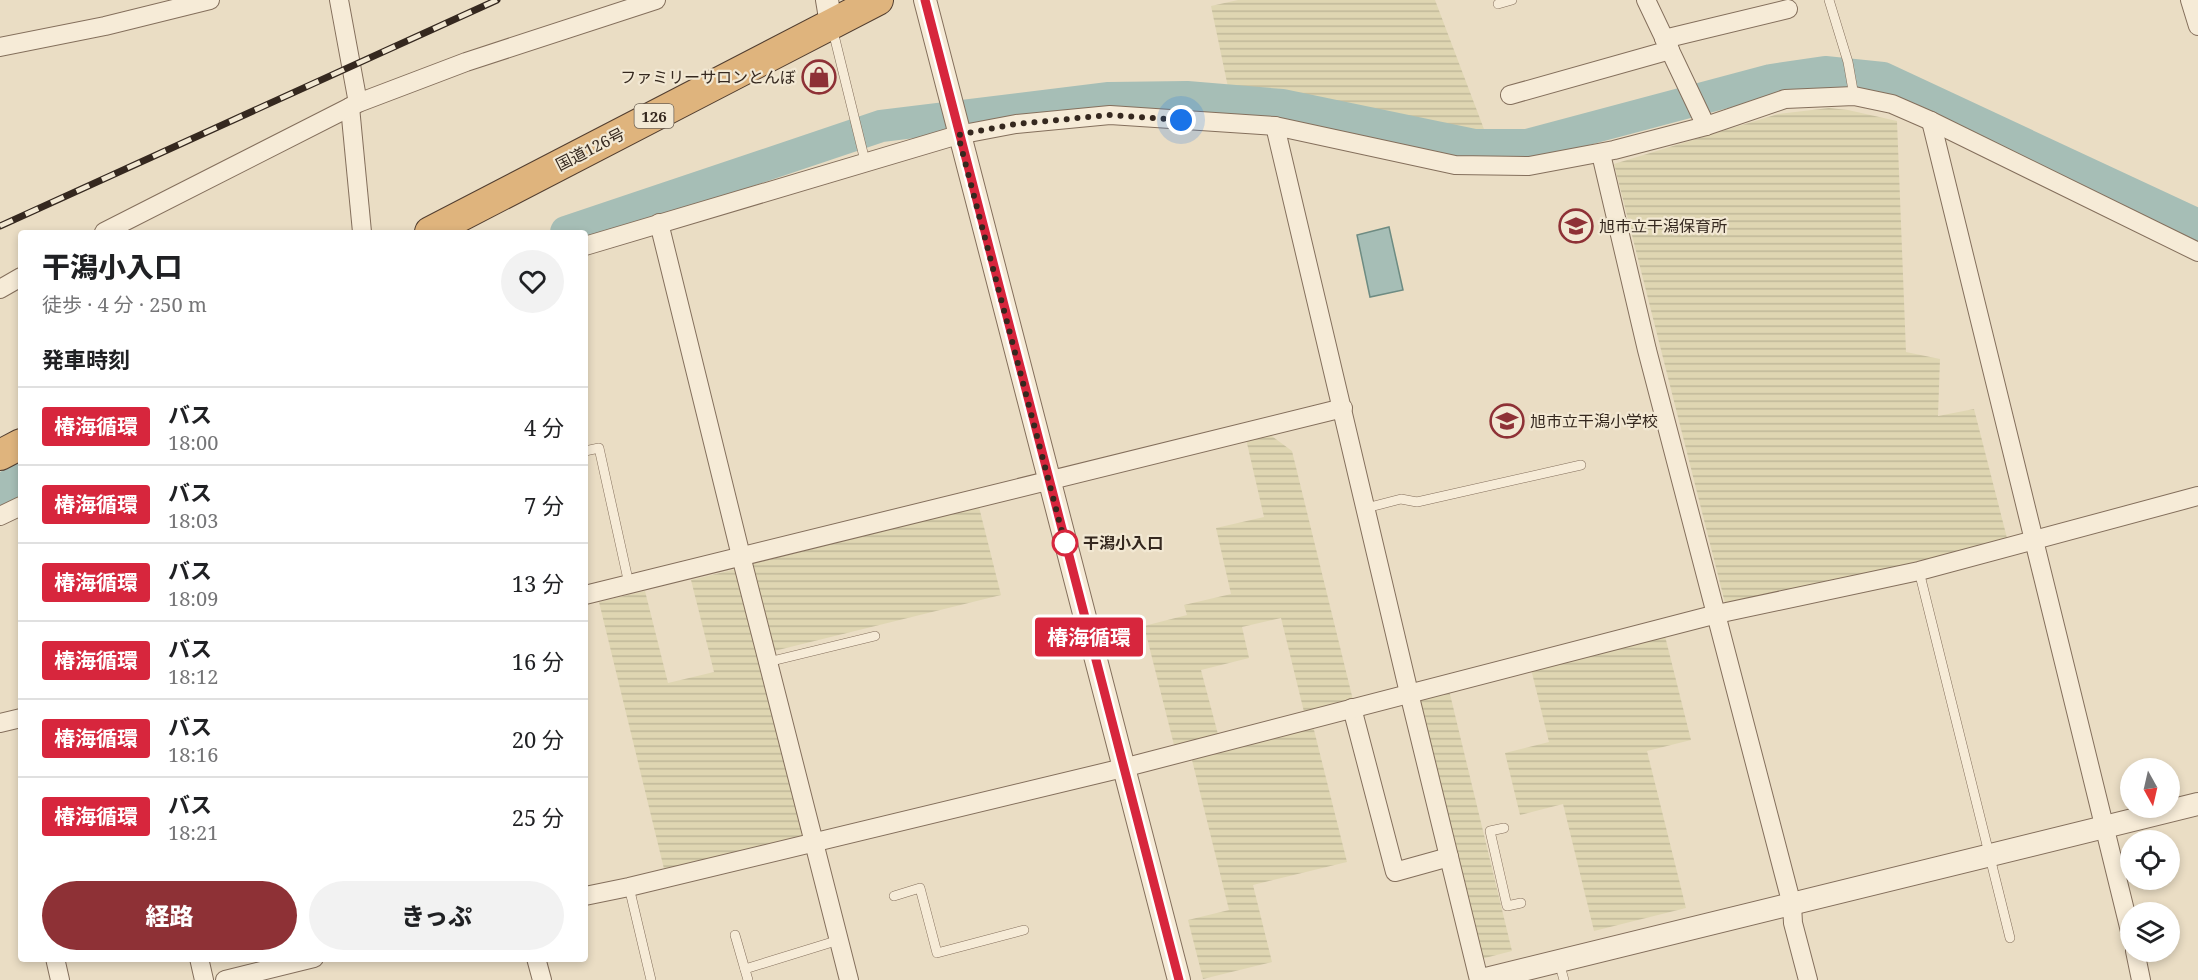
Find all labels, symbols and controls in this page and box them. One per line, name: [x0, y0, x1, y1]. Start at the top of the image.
shop icon: ファミリーサロンとんぼ: [801, 59, 837, 95]
place label: ファミリーサロンとんぼ: [620, 66, 796, 88]
road number: 126: [634, 104, 674, 128]
your location: [1166, 105, 1196, 135]
street label: 国道126号: [552, 122, 628, 176]
school or university icon: 旭市立干潟保育所: [1558, 208, 1594, 244]
place label: 旭市立干潟保育所: [1599, 215, 1727, 237]
text: 干潟小入口: [42, 247, 182, 285]
button: heart: [501, 250, 564, 313]
text: 徒歩 · 4 分 · 250 m: [42, 291, 207, 318]
text: 発車時刻: [42, 344, 130, 374]
text: バス: [168, 399, 212, 429]
school or university icon: 旭市立干潟小学校: [1489, 403, 1525, 439]
place label: 旭市立干潟小学校: [1530, 410, 1658, 432]
text: 椿海循環: [54, 412, 138, 440]
text: 4 分: [524, 412, 564, 442]
text: 18:00: [168, 429, 218, 456]
text: バス: [168, 477, 212, 507]
text: 椿海循環: [54, 490, 138, 518]
text: 7 分: [524, 490, 564, 520]
text: 18:03: [168, 507, 218, 534]
marker: 干潟小入口: [1052, 530, 1078, 556]
place label: 干潟小入口: [1083, 532, 1163, 554]
text: バス: [168, 555, 212, 585]
text: 椿海循環: [54, 568, 138, 596]
text: 13 分: [512, 568, 564, 598]
text: 18:09: [168, 585, 218, 612]
line badge: 椿海循環: [1047, 618, 1131, 656]
text: 椿海循環: [1047, 623, 1131, 651]
text: バス: [168, 633, 212, 663]
text: 椿海循環: [54, 646, 138, 674]
text: 16 分: [512, 646, 564, 676]
text: 18:12: [168, 663, 218, 690]
text: バス: [168, 711, 212, 741]
text: 椿海循環: [54, 724, 138, 752]
text: 20 分: [512, 724, 564, 754]
text: 18:16: [168, 741, 218, 768]
north arrow: [2120, 758, 2180, 818]
map controls: [2120, 758, 2180, 962]
text: バス: [168, 789, 212, 819]
text: 椿海循環: [54, 802, 138, 830]
text: 25 分: [512, 802, 564, 832]
text: 18:21: [168, 819, 218, 846]
button: locate: [2120, 830, 2180, 890]
button: 経路: [42, 881, 297, 950]
button: きっぷ: [309, 881, 564, 950]
button: layers: [2120, 902, 2180, 962]

